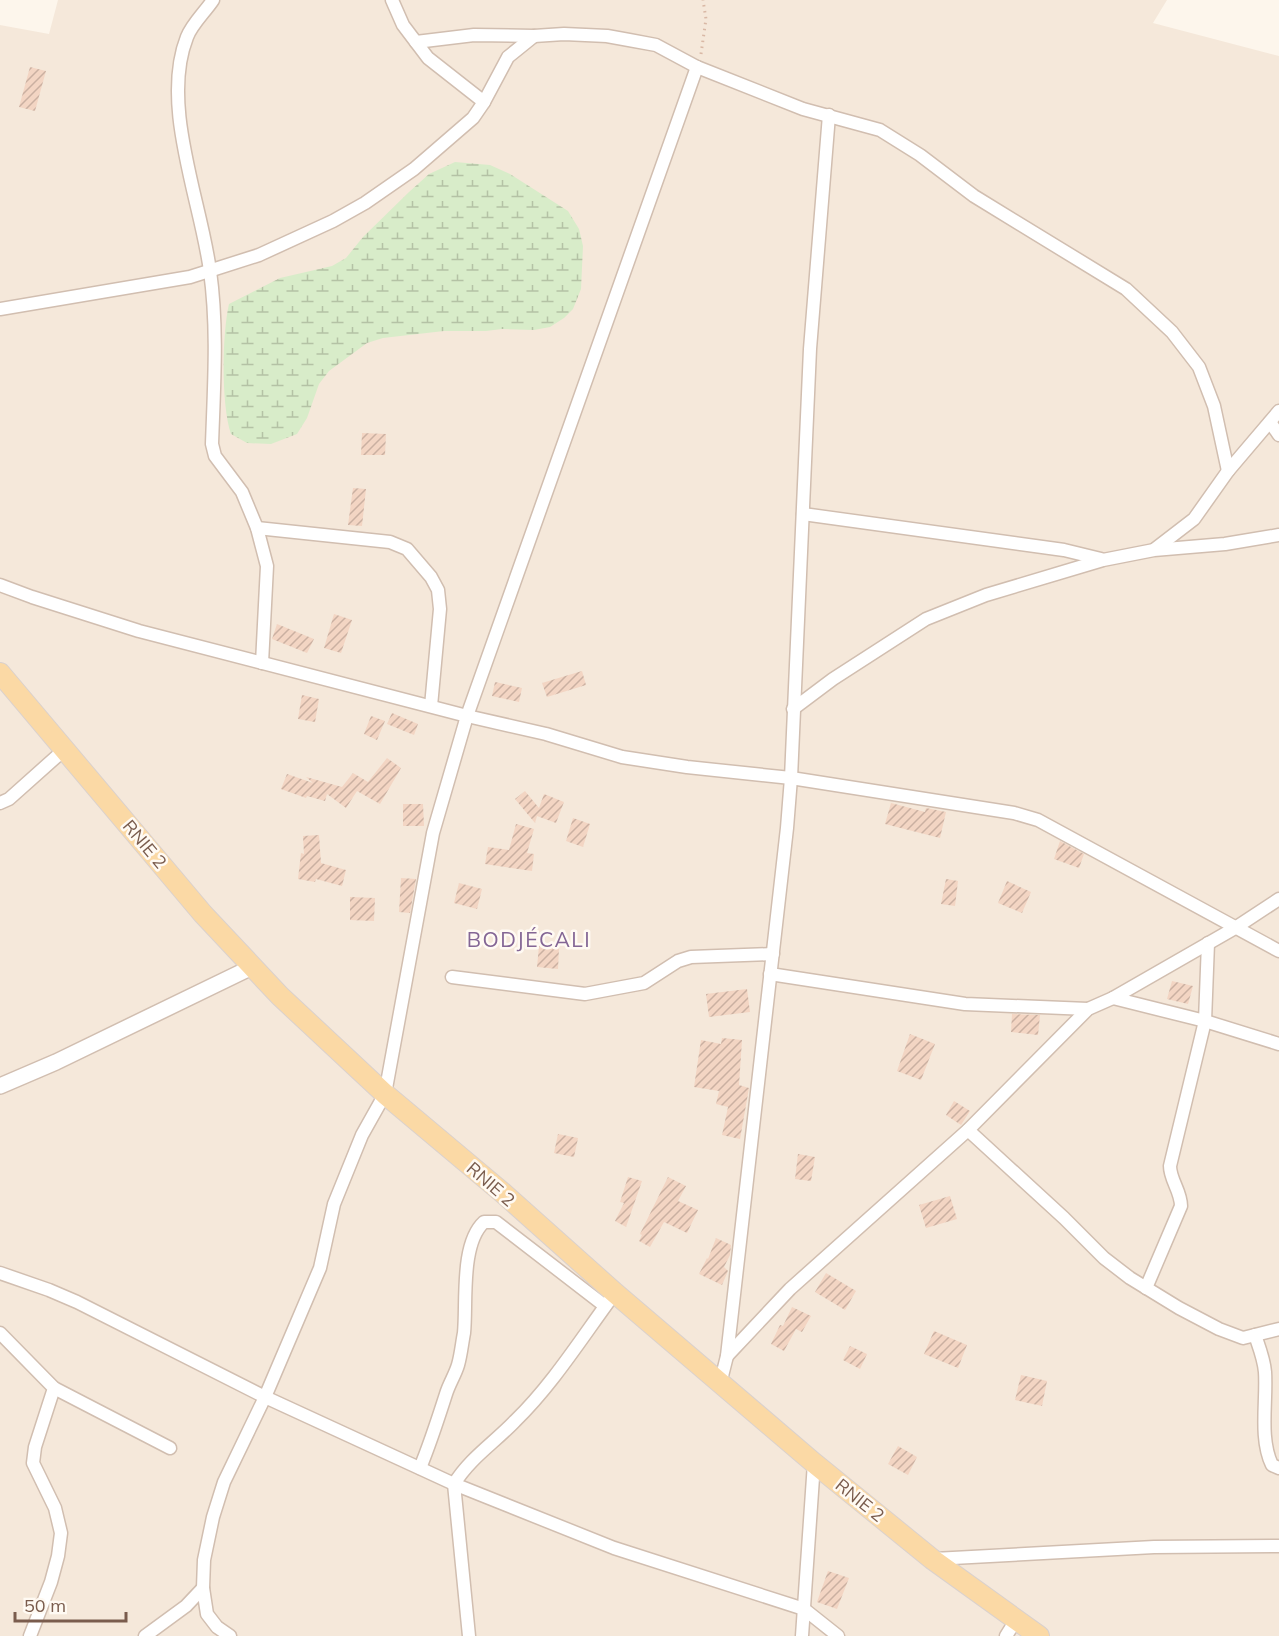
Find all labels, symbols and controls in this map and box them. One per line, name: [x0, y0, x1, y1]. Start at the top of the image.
street label: RNIE 2: [118, 815, 172, 873]
district label: BODJÉCALI: [467, 926, 591, 952]
street label: RNIE 2: [462, 1157, 520, 1211]
street label: RNIE 2: [831, 1473, 889, 1527]
scale bar: [15, 1585, 126, 1623]
text: 50 m: [24, 1594, 66, 1617]

